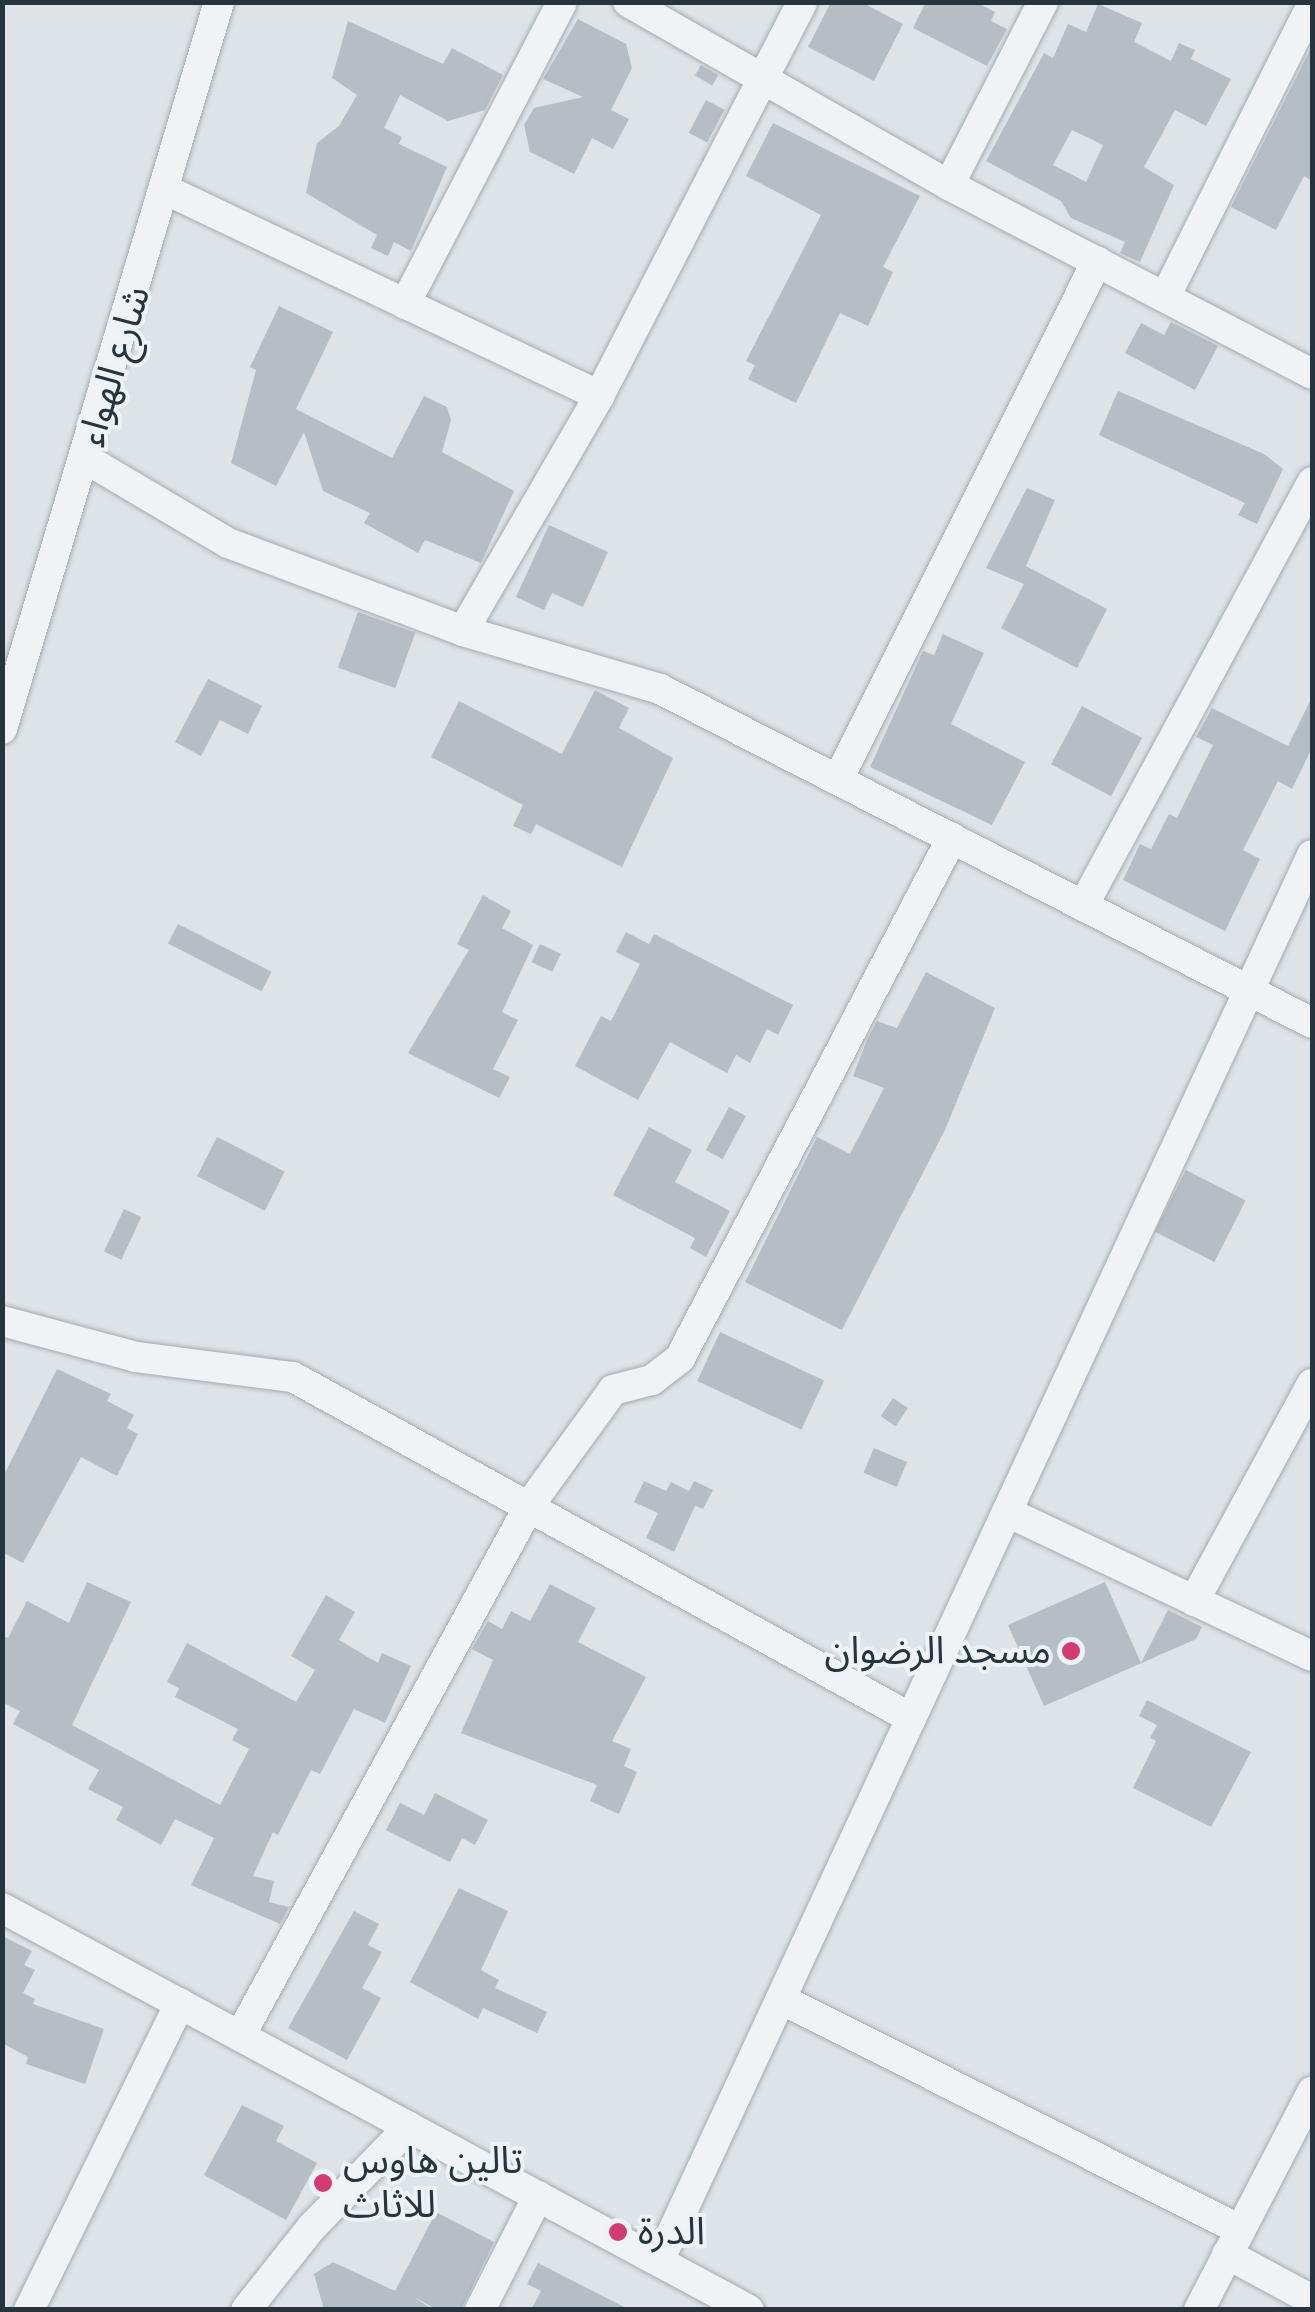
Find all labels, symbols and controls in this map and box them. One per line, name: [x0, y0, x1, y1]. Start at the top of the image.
street label: شارع الهواء: [68, 281, 160, 451]
place label: مسجد الرضوان: [824, 1628, 1051, 1674]
marker: مسجد الرضوان: [1060, 1640, 1082, 1662]
place label: تالين هاوس للاثاث: [343, 2138, 523, 2228]
marker: تالين هاوس للاثاث: [312, 2172, 334, 2194]
place label: الدرة: [638, 2209, 705, 2255]
marker: الدرة: [607, 2221, 629, 2243]

